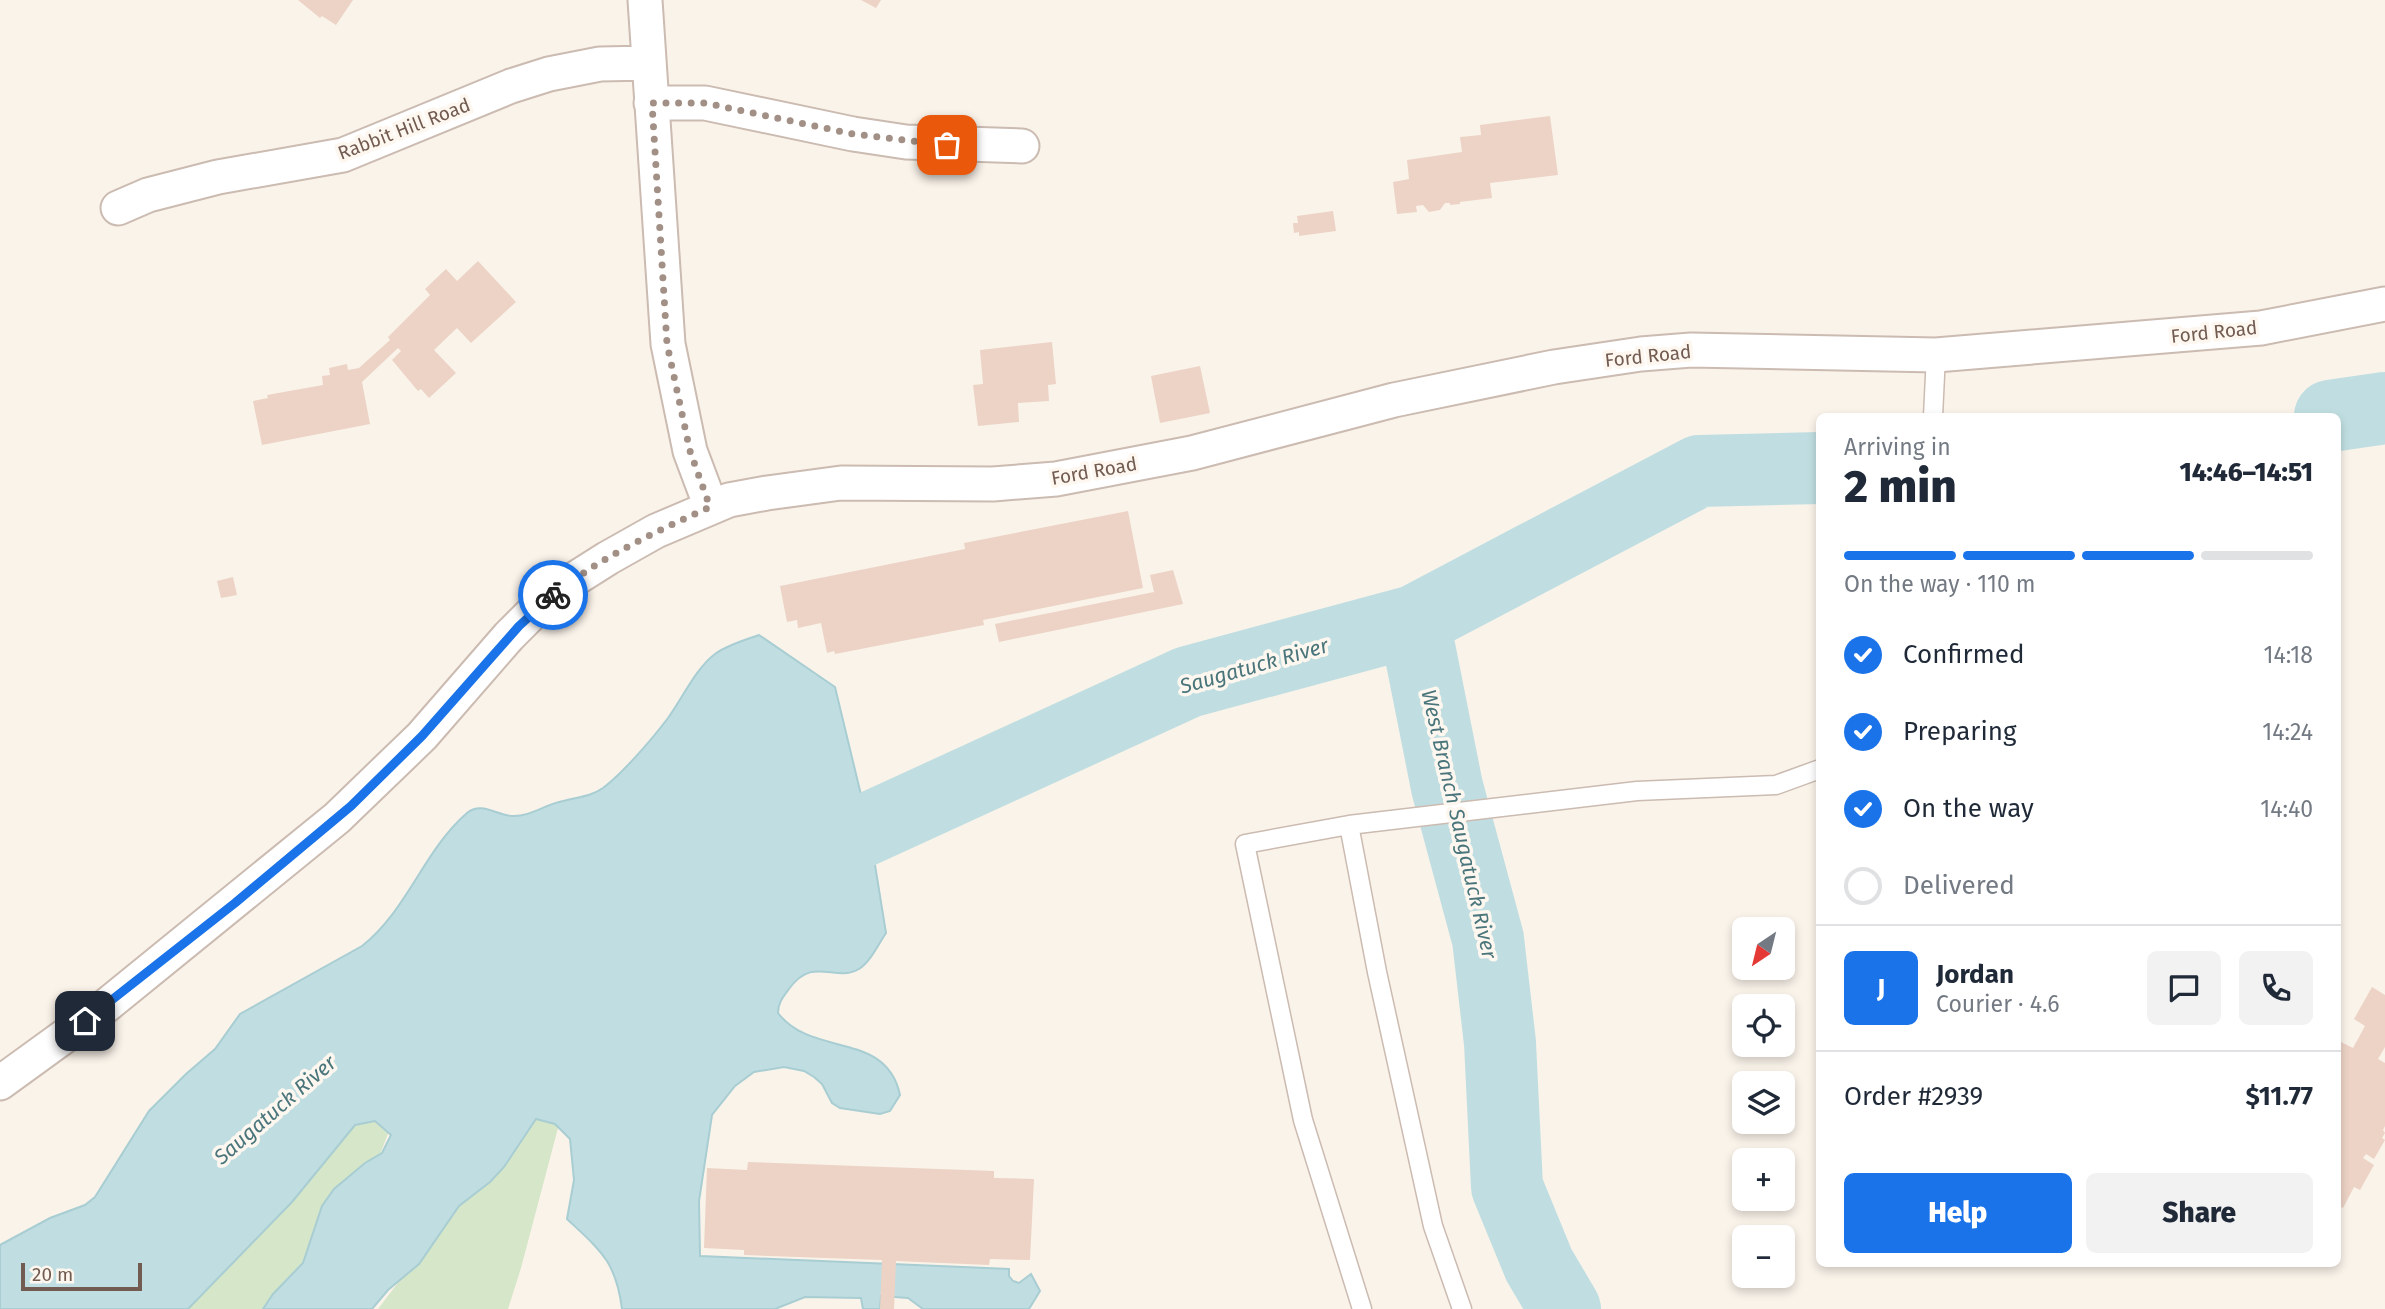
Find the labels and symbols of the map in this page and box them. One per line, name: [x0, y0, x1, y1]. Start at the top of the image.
street label: Rabbit Hill Road: [335, 93, 473, 165]
pin: [917, 115, 977, 175]
street label: Ford Road: [2170, 316, 2258, 348]
street label: Ford Road: [1604, 340, 1692, 372]
street label: Ford Road: [1049, 452, 1139, 490]
courier: [518, 560, 588, 630]
water label: Saugatuck River: [1176, 632, 1332, 700]
water label: West Branch Saugatuck River: [1415, 687, 1503, 962]
north arrow: [1732, 917, 1796, 980]
pin: [55, 991, 115, 1051]
water label: Saugatuck River: [208, 1049, 342, 1171]
scale bar: [21, 1260, 142, 1292]

